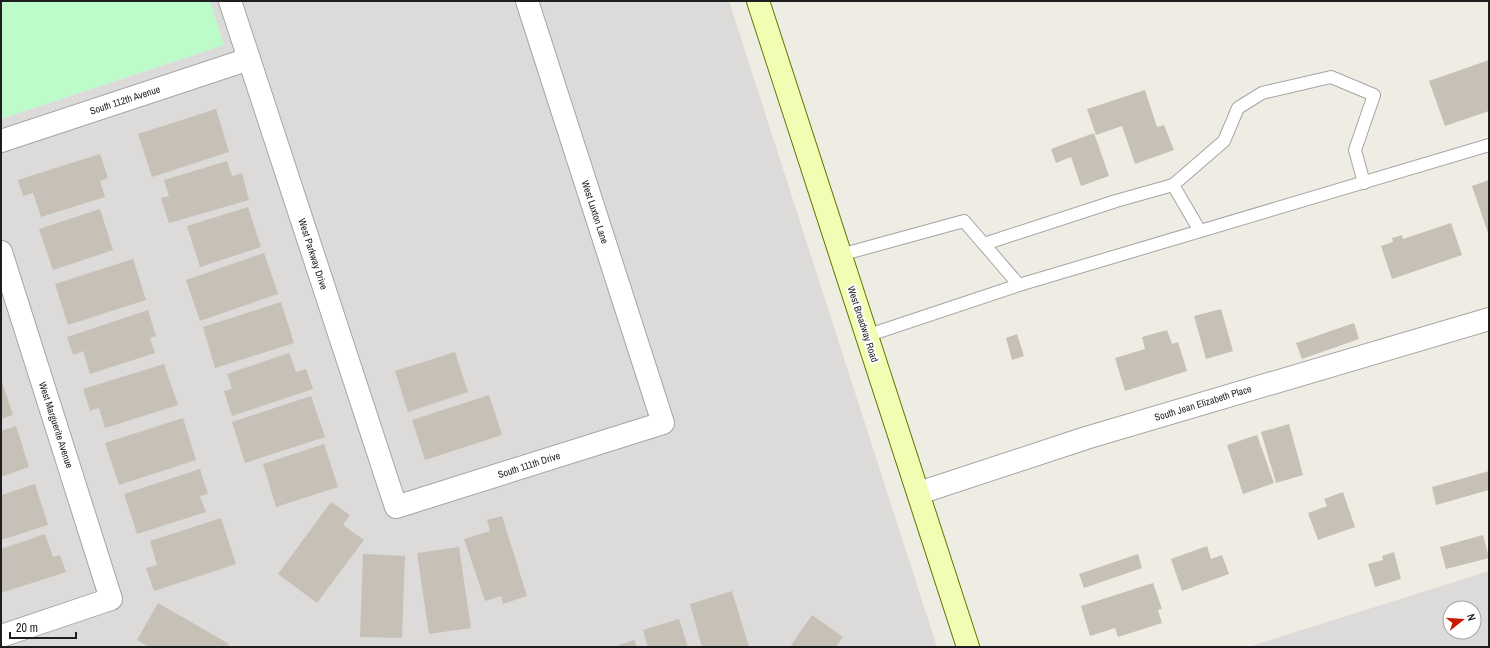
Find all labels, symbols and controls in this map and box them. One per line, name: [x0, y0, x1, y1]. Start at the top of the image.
street label: South 112th Avenue: [88, 82, 162, 117]
street label: West Luxton Lane: [579, 179, 612, 246]
street label: West Parkway Drive: [295, 217, 331, 292]
street label: West Broadway Road: [845, 284, 881, 364]
street label: West Marguerite Avenue: [36, 380, 76, 470]
street label: South Jean Elizabeth Place: [1153, 382, 1253, 424]
street label: South 111th Drive: [496, 449, 562, 481]
north arrow: [1442, 600, 1482, 640]
text: N: [1464, 612, 1479, 622]
scale bar: [10, 614, 76, 640]
text: 20 m: [16, 620, 38, 636]

